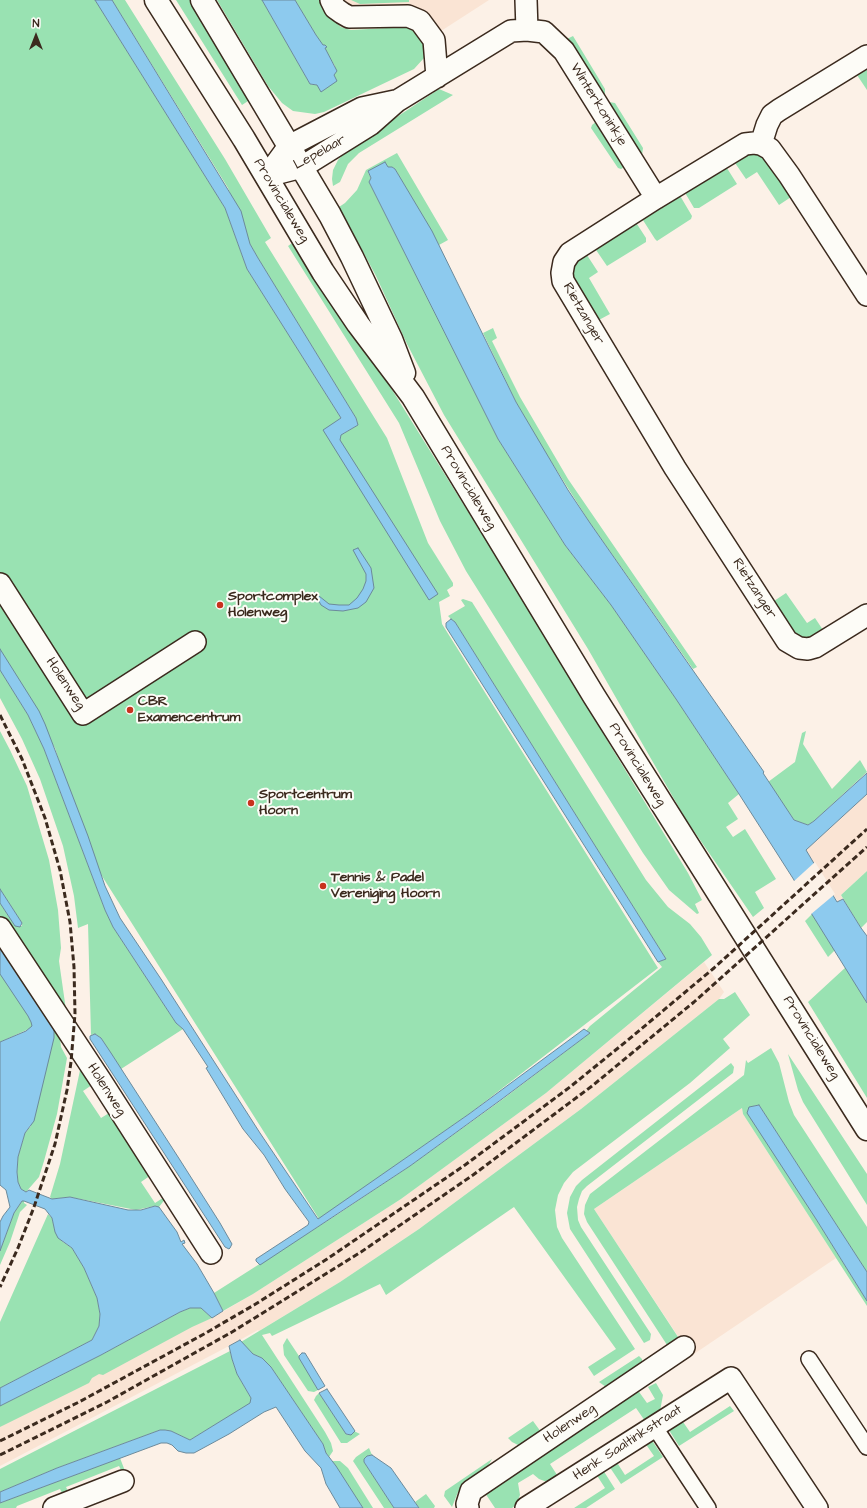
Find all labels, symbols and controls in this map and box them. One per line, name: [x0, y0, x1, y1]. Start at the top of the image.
north arrow: [16, 16, 56, 56]
text: N: [33, 16, 39, 31]
street label: Winterkoninkje: [566, 60, 630, 150]
street label: Lepelaar: [291, 132, 349, 174]
street label: Provincialeweg: [249, 156, 313, 246]
street label: Rietzanger: [558, 280, 608, 348]
street label: Provincialeweg: [436, 443, 500, 533]
street label: Rietzanger: [728, 556, 780, 622]
place label: Sportcomplex Holenweg: [228, 589, 318, 622]
marker: Sportcomplex Holenweg: [215, 600, 225, 610]
street label: Holenweg: [41, 655, 89, 713]
place label: CBR Examencentrum: [138, 694, 240, 726]
marker: CBR Examencentrum: [125, 705, 135, 715]
street label: Provincialeweg: [605, 720, 669, 810]
place label: Sportcentrum Hoorn: [259, 787, 352, 820]
marker: Sportcentrum Hoorn: [246, 798, 256, 808]
place label: Tennis & Padel Vereniging Hoorn: [331, 870, 440, 902]
marker: Tennis & Padel Vereniging Hoorn: [318, 881, 328, 891]
street label: Provincialeweg: [779, 993, 843, 1083]
street label: Holenweg: [83, 1061, 129, 1119]
street label: Holenweg: [541, 1400, 599, 1448]
street label: Henk Saaltinkstraat: [570, 1402, 686, 1484]

